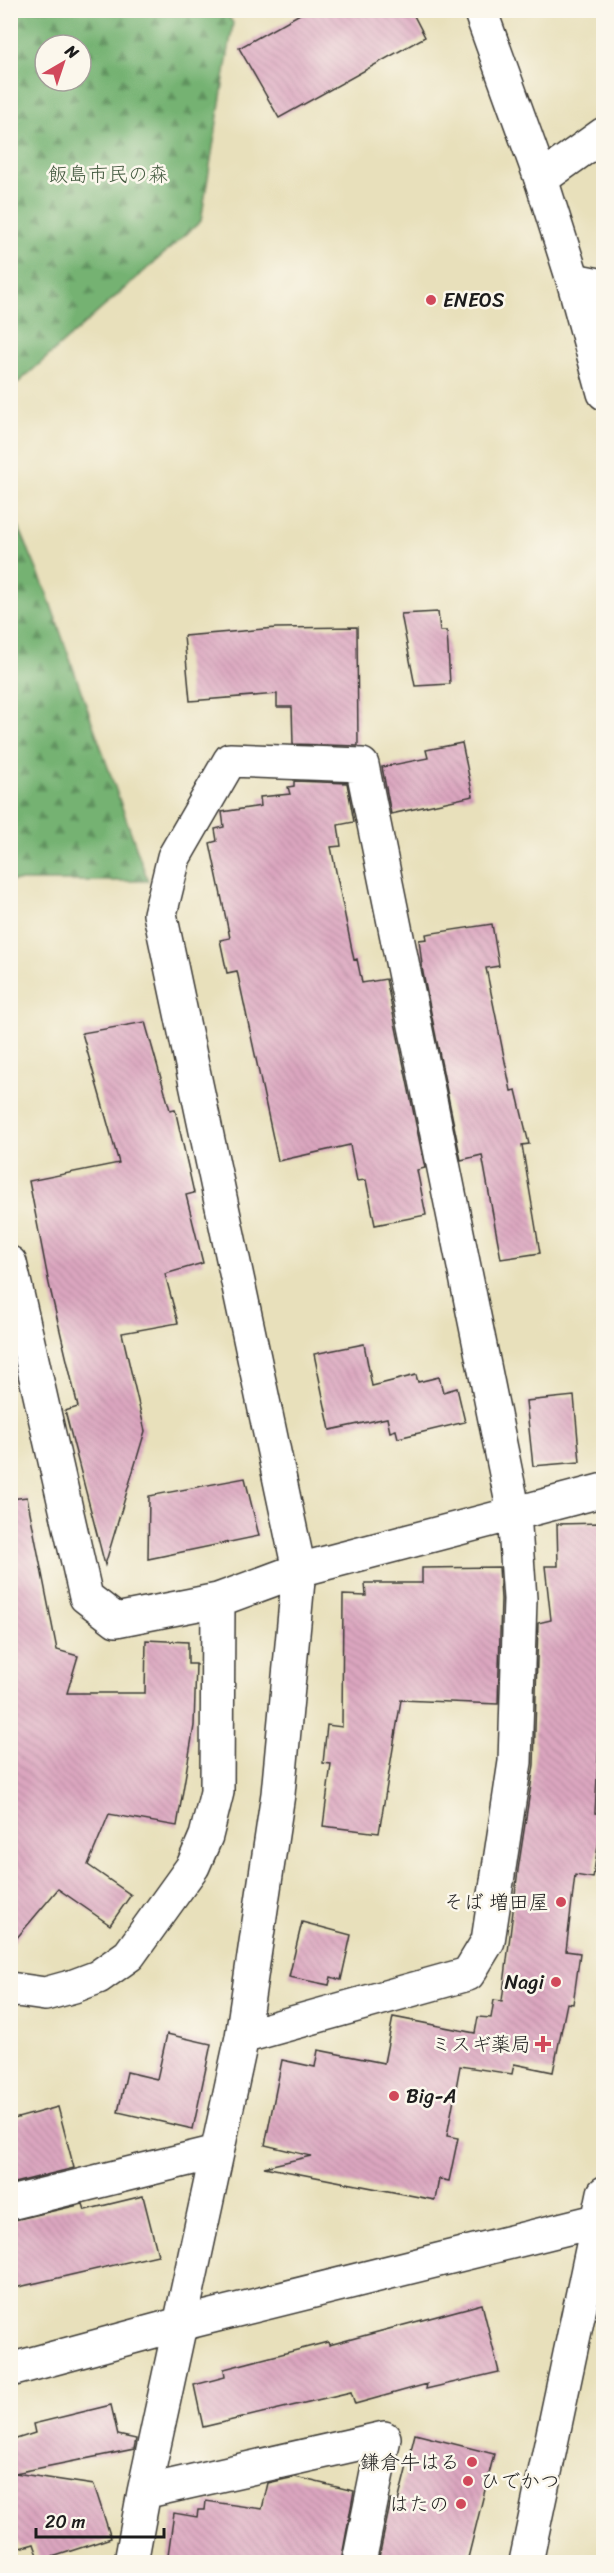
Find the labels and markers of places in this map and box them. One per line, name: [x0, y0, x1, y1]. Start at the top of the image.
place label: ENEOS: [443, 283, 505, 318]
marker: ENEOS: [424, 293, 438, 307]
place label: そば 増田屋: [444, 1885, 549, 1920]
marker: そば 増田屋: [554, 1895, 568, 1909]
place label: Nagi: [504, 1965, 545, 2000]
marker: Nagi: [549, 1975, 563, 1989]
place label: ミスギ薬局: [431, 2027, 531, 2062]
marker: ミスギ薬局: [536, 2037, 550, 2051]
place label: Big-A: [406, 2079, 457, 2114]
marker: Big-A: [387, 2089, 401, 2103]
place label: 鎌倉牛はる: [360, 2445, 460, 2480]
marker: 鎌倉牛はる: [465, 2455, 479, 2469]
place label: ひでかつ: [480, 2464, 560, 2499]
marker: ひでかつ: [461, 2474, 475, 2488]
place label: はたの: [389, 2487, 449, 2522]
marker: はたの: [454, 2497, 468, 2511]

